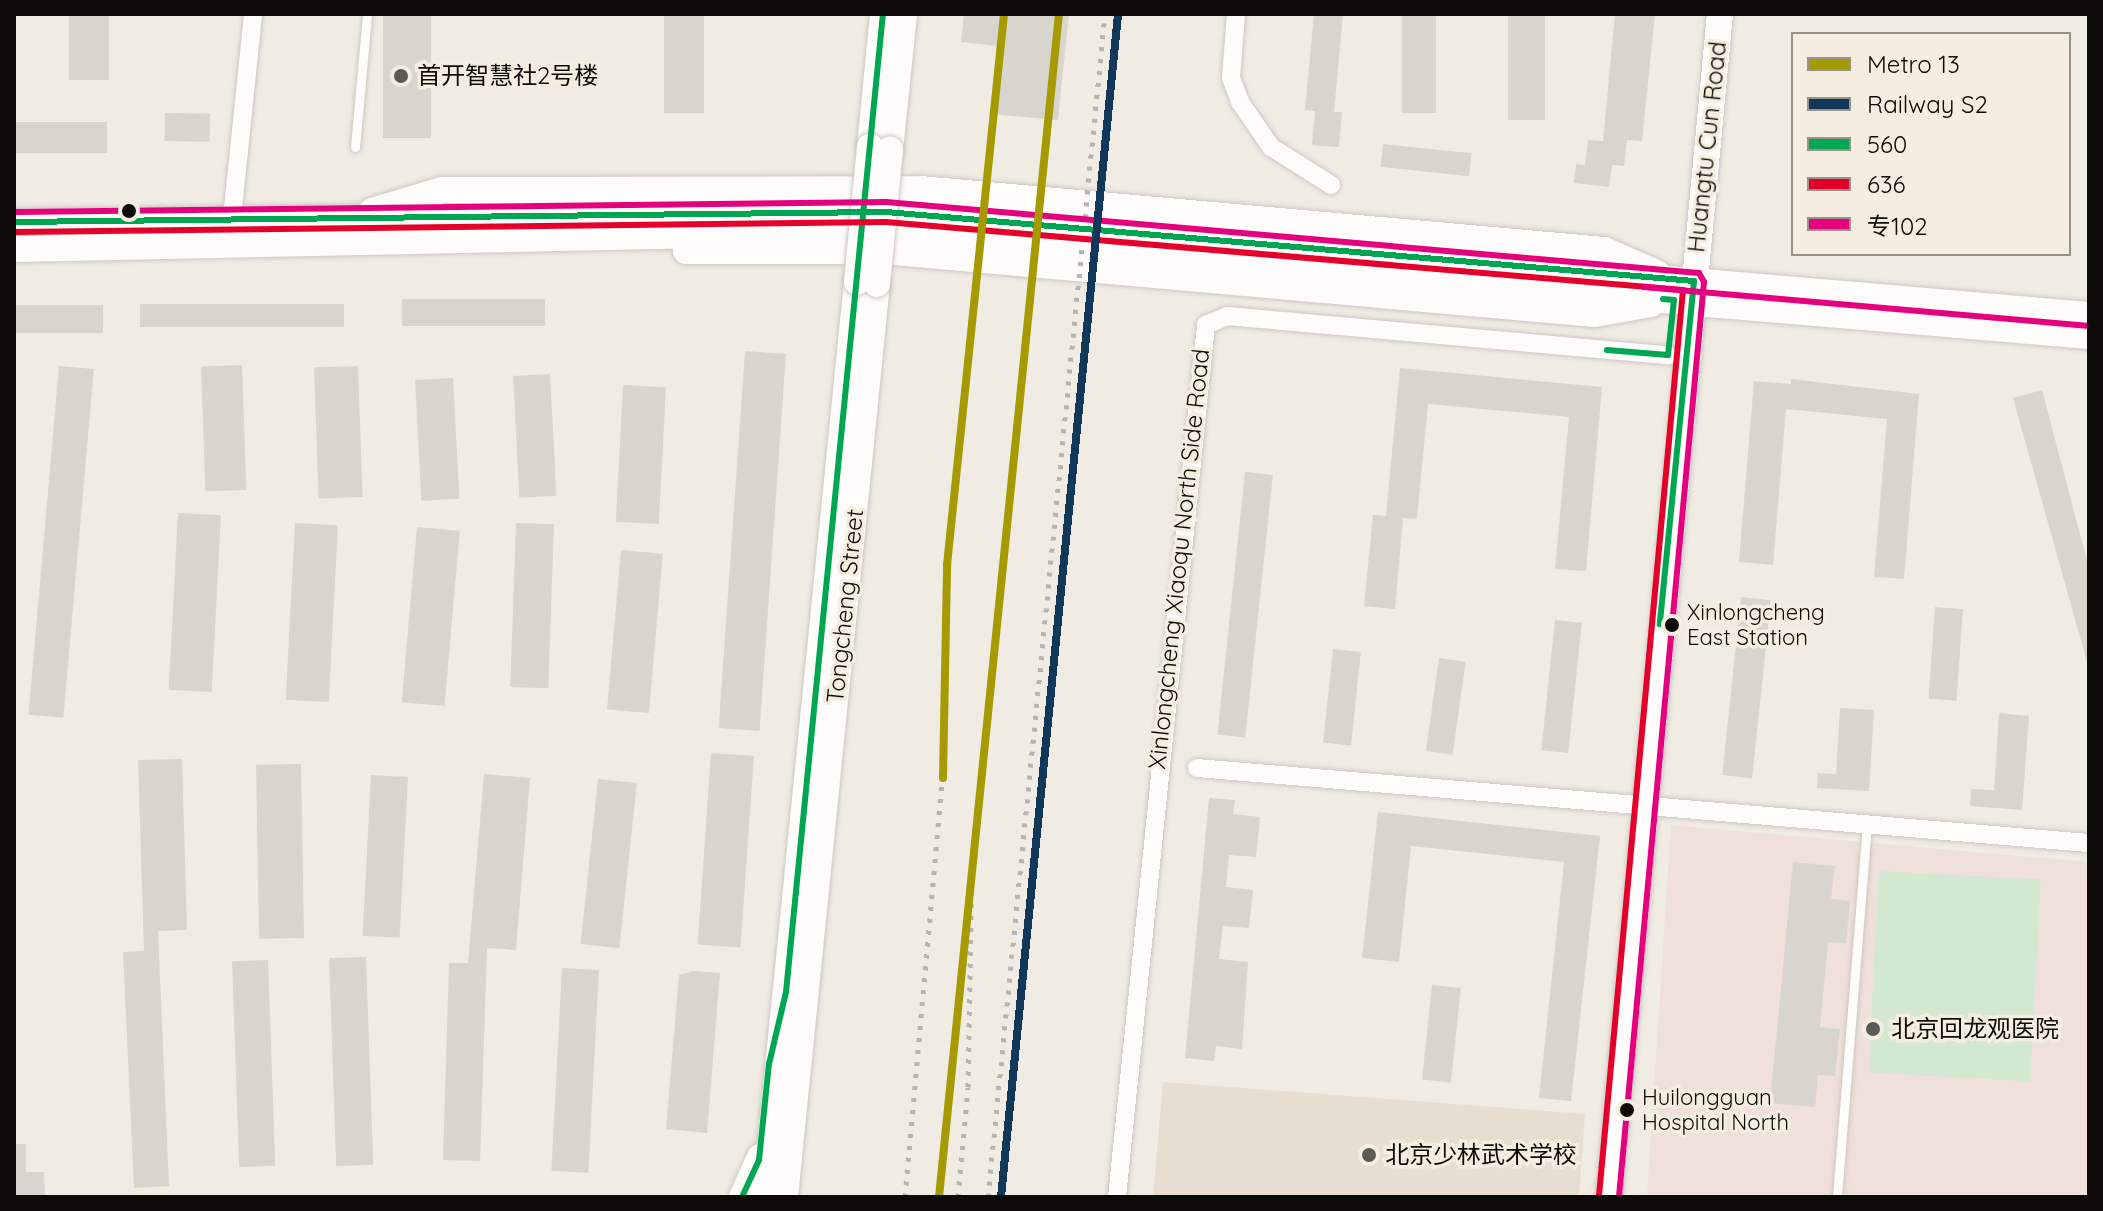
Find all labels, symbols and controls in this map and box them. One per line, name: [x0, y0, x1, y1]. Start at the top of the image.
legend: [1791, 32, 2071, 256]
street label: Huangtu Cun Road: [1682, 40, 1732, 254]
text: Metro 13: [1867, 49, 1960, 79]
place label: 首开智慧社2号楼: [417, 62, 598, 90]
marker: 首开智慧社2号楼: [392, 67, 410, 85]
text: Railway S2: [1867, 89, 1988, 119]
text: 560: [1867, 129, 1907, 159]
text: 636: [1867, 169, 1905, 199]
unlabelled marker: [121, 203, 137, 219]
text: 专102: [1867, 211, 1927, 241]
street label: Xinlongcheng Xiaoqu North Side Road: [1143, 347, 1215, 771]
street label: Tongcheng Street: [820, 507, 870, 705]
place label: Xinlongcheng East Station: [1687, 599, 1825, 650]
marker: Xinlongcheng East Station: [1664, 617, 1680, 633]
place label: 北京回龙观医院: [1891, 1015, 2059, 1043]
marker: 北京回龙观医院: [1862, 1018, 1884, 1040]
place label: Huilongguan Hospital North: [1642, 1084, 1789, 1136]
marker: Huilongguan Hospital North: [1619, 1102, 1635, 1118]
place label: 北京少林武术学校: [1385, 1141, 1577, 1169]
marker: 北京少林武术学校: [1360, 1146, 1378, 1164]

